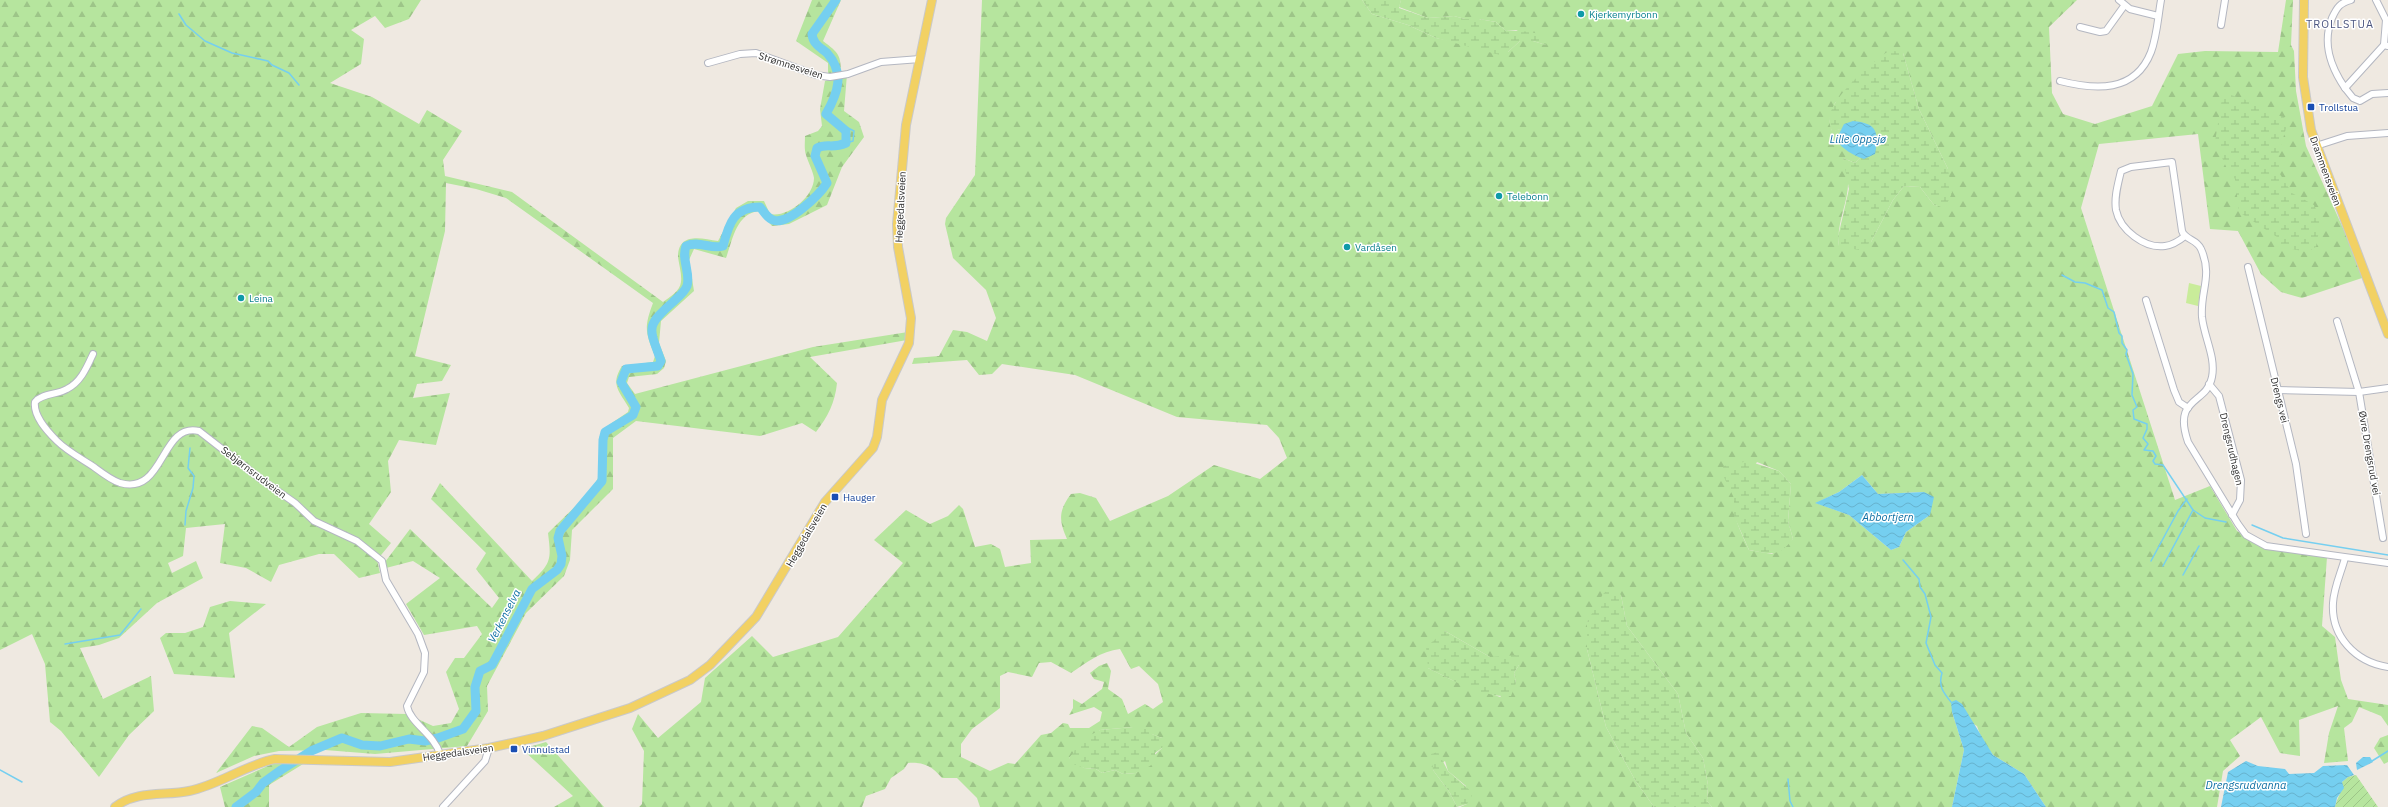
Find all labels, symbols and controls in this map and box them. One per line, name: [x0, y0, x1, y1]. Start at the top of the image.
place label: Kjerkemyrbonn: [1589, 8, 1658, 21]
marker: Kjerkemyrbonn: [1576, 9, 1586, 19]
district label: TROLLSTUA: [2306, 17, 2374, 31]
street label: Strømnesveien: [757, 49, 825, 82]
place label: Trollstua: [2319, 101, 2359, 114]
marker: Trollstua: [2306, 102, 2316, 112]
water label: Lille Oppsjø: [1830, 132, 1887, 146]
street label: Drammensveien: [2307, 135, 2344, 208]
street label: Heggedalsveien: [892, 171, 909, 243]
place label: Telebonn: [1507, 190, 1549, 203]
marker: Telebonn: [1494, 191, 1504, 201]
place label: Vardåsen: [1355, 241, 1397, 254]
marker: Vardåsen: [1342, 242, 1352, 252]
place label: Leina: [249, 292, 274, 305]
marker: Leina: [236, 293, 246, 303]
street label: Drengs vei: [2268, 376, 2291, 424]
street label: Øvre Drengsrud vei: [2356, 410, 2383, 496]
street label: Drengsrudhagen: [2217, 411, 2246, 487]
street label: Sebjørnsrudveien: [218, 444, 289, 501]
place label: Hauger: [843, 491, 876, 504]
marker: Hauger: [830, 492, 840, 502]
street label: Heggedalsveien: [783, 501, 830, 569]
water label: Abbortjern: [1861, 510, 1914, 524]
water label: Verkenselva: [484, 587, 524, 645]
street label: Heggedalsveien: [422, 741, 494, 764]
place label: Vinnulstad: [522, 743, 570, 756]
marker: Vinnulstad: [509, 744, 519, 754]
water label: Drengsrudvanna: [2206, 778, 2286, 792]

